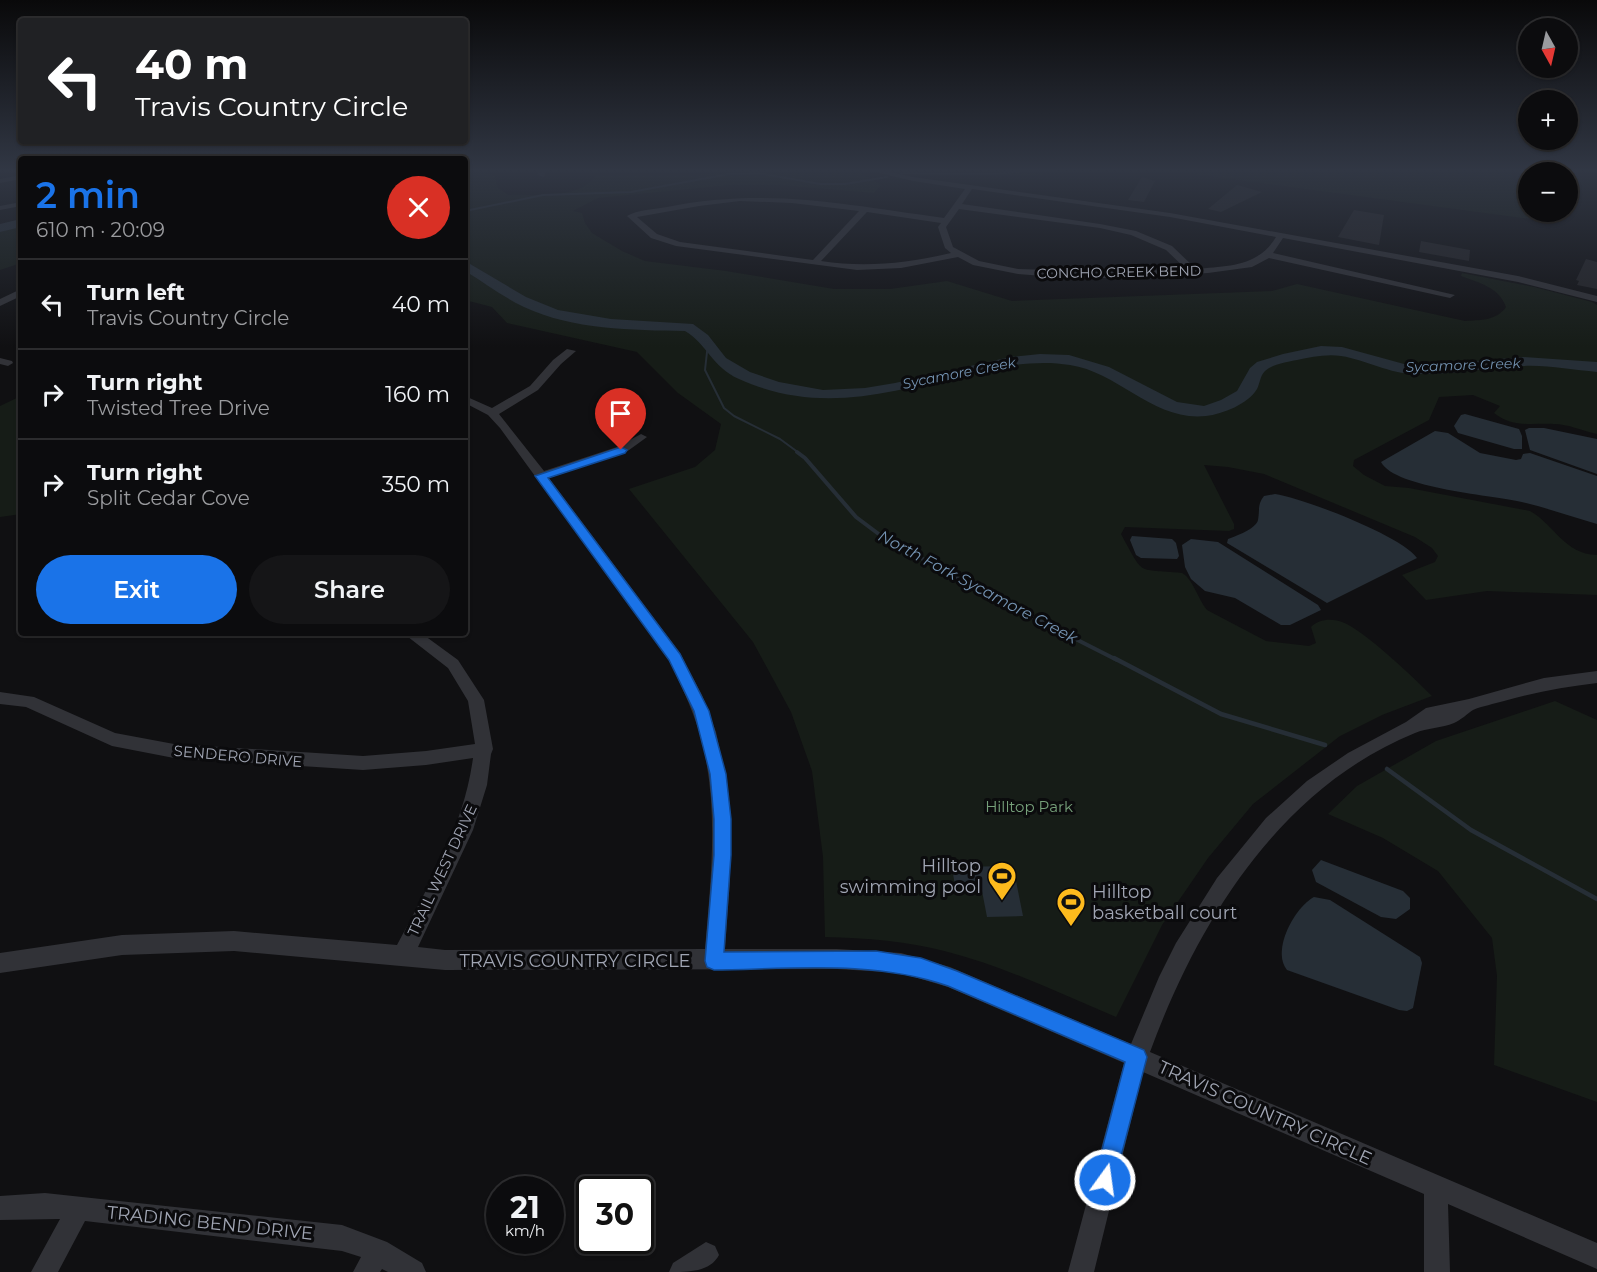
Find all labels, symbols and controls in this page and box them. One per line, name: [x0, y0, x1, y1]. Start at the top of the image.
north arrow: [1518, 18, 1578, 78]
map controls: [1518, 18, 1578, 222]
text: 40 m: [135, 38, 248, 90]
icon: left: [36, 42, 114, 120]
text: Travis Country Circle: [135, 90, 408, 123]
button: +: [1518, 90, 1578, 150]
button: −: [1518, 162, 1578, 222]
text: 2 min: [36, 173, 140, 217]
button: close: [387, 176, 450, 239]
text: 610 m · 20:09: [36, 218, 165, 242]
street label: CONCHO CREEK BEND: [1037, 262, 1201, 282]
text: Turn left: [87, 279, 185, 306]
icon: left: [36, 288, 69, 321]
text: 40 m: [392, 291, 450, 318]
text: Travis Country Circle: [87, 306, 289, 330]
water label: Sycamore Creek: [901, 353, 1018, 393]
water label: Sycamore Creek: [1405, 354, 1522, 376]
text: Turn right: [87, 369, 202, 396]
icon: right: [36, 378, 69, 411]
text: 160 m: [385, 381, 450, 408]
pin: [595, 388, 646, 450]
text: Twisted Tree Drive: [87, 396, 270, 420]
icon: arrive: [604, 397, 637, 430]
text: Turn right: [87, 459, 202, 486]
icon: right: [36, 468, 69, 501]
text: 350 m: [382, 471, 450, 498]
text: Split Cedar Cove: [87, 486, 250, 510]
water label: North Fork Sycamore Creek: [875, 526, 1082, 648]
button: Exit: [36, 555, 237, 624]
button: Share: [249, 555, 450, 624]
street label: SENDERO DRIVE: [173, 741, 303, 771]
park label: Hilltop Park: [985, 797, 1073, 816]
street label: TRAIL WEST DRIVE: [403, 801, 481, 939]
place label: Hilltop swimming pool: [840, 855, 981, 898]
sports icon: Hilltop swimming pool: [986, 860, 1018, 902]
place label: Hilltop basketball court: [1092, 881, 1237, 924]
sports icon: Hilltop basketball court: [1055, 886, 1087, 928]
street label: TRAVIS COUNTRY CIRCLE: [459, 950, 691, 972]
street label: TRAVIS COUNTRY CIRCLE: [1155, 1056, 1375, 1170]
position arrow: [1073, 1148, 1137, 1212]
speed limit sign: 30: [576, 1176, 654, 1254]
text: 21: [510, 1189, 540, 1226]
street label: TRADING BEND DRIVE: [106, 1201, 314, 1245]
text: km/h: [505, 1221, 545, 1240]

